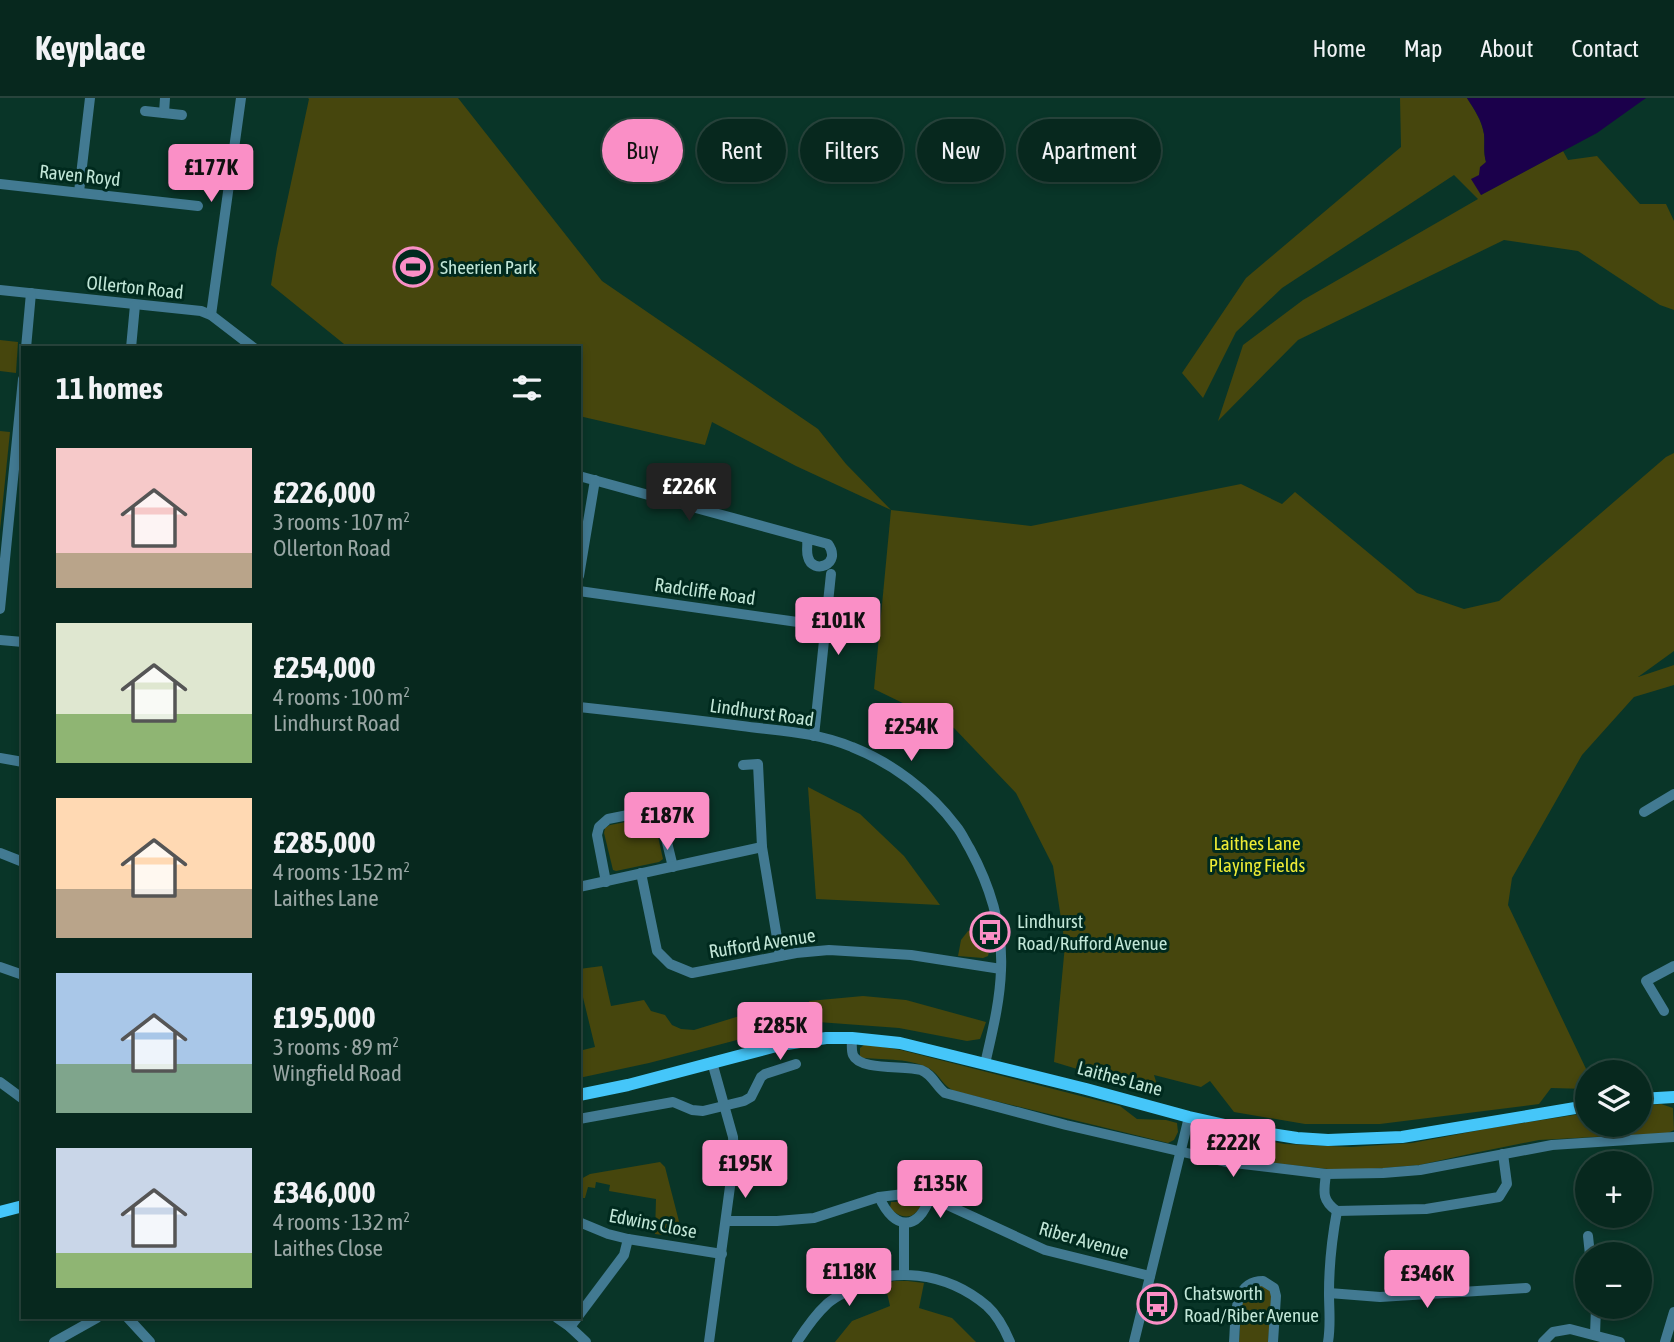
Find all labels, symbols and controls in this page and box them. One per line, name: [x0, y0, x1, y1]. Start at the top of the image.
text: Keyplace: [35, 29, 146, 67]
text: Home: [1312, 35, 1366, 62]
text: Map: [1404, 35, 1442, 62]
text: About: [1480, 35, 1533, 62]
text: Contact: [1571, 35, 1639, 62]
chip: Buy: [602, 119, 683, 182]
chip: Rent: [697, 119, 786, 182]
chip: Filters: [800, 119, 903, 182]
chip: New: [917, 119, 1004, 182]
chip: Apartment: [1018, 119, 1161, 182]
pin: £177K: [162, 144, 260, 204]
text: £177K: [184, 154, 238, 180]
street label: Raven Royd: [38, 160, 122, 190]
sports icon: Sheerien Park: [392, 246, 434, 288]
place label: Sheerien Park: [440, 256, 537, 278]
street label: Ollerton Road: [85, 271, 185, 303]
icon: filters: [508, 369, 546, 407]
text: 11 homes: [56, 371, 163, 405]
pin: £226K: [640, 464, 738, 523]
text: £226K: [662, 473, 716, 499]
text: £226,000: [273, 475, 376, 509]
icon: home: [112, 476, 196, 560]
text: 3 rooms · 107 m²: [273, 509, 410, 535]
text: Ollerton Road: [273, 535, 391, 561]
street label: Radcliffe Road: [653, 573, 757, 609]
pin: £101K: [789, 598, 887, 657]
text: £101K: [811, 607, 865, 633]
text: £254,000: [273, 650, 376, 684]
icon: home: [112, 651, 196, 735]
text: 4 rooms · 100 m²: [273, 684, 410, 710]
street label: Lindhurst Road: [708, 694, 816, 730]
pin: £254K: [862, 704, 960, 763]
text: Lindhurst Road: [273, 710, 400, 736]
text: £254K: [884, 713, 938, 739]
pin: £187K: [618, 792, 716, 852]
text: £187K: [640, 802, 694, 828]
text: £285,000: [273, 825, 376, 859]
icon: home: [112, 826, 196, 910]
park label: Laithes Lane Playing Fields: [1209, 832, 1306, 876]
text: 4 rooms · 152 m²: [273, 859, 410, 885]
text: Laithes Lane: [273, 885, 379, 911]
place label: Lindhurst Road/Rufford Avenue: [1017, 910, 1167, 954]
bus stop icon: Lindhurst Road/Rufford Avenue: [969, 911, 1011, 953]
street label: Rufford Avenue: [707, 924, 817, 962]
text: £195,000: [273, 1000, 376, 1034]
icon: home: [112, 1001, 196, 1085]
pin: £285K: [731, 1002, 829, 1062]
text: £285K: [753, 1012, 807, 1038]
text: 3 rooms · 89 m²: [273, 1034, 399, 1060]
street label: Laithes Lane: [1075, 1056, 1165, 1100]
text: Wingfield Road: [273, 1060, 402, 1086]
map controls: [1575, 1060, 1652, 1319]
button: layers: [1575, 1060, 1652, 1137]
pin: £222K: [1184, 1119, 1282, 1179]
text: £222K: [1206, 1129, 1260, 1155]
pin: £195K: [696, 1140, 794, 1200]
text: £195K: [718, 1150, 772, 1176]
button: +: [1575, 1151, 1652, 1228]
pin: £135K: [891, 1160, 989, 1220]
text: £135K: [913, 1170, 967, 1196]
text: £346,000: [273, 1175, 376, 1209]
icon: home: [112, 1176, 196, 1260]
street label: Edwins Close: [607, 1204, 699, 1242]
text: 4 rooms · 132 m²: [273, 1209, 410, 1235]
street label: Riber Avenue: [1037, 1217, 1131, 1263]
text: Laithes Close: [273, 1235, 383, 1261]
button: −: [1575, 1242, 1652, 1319]
pin: £118K: [800, 1248, 898, 1308]
pin: £346K: [1378, 1250, 1476, 1310]
text: £118K: [822, 1258, 876, 1284]
text: £346K: [1400, 1260, 1454, 1286]
place label: Chatsworth Road/Riber Avenue: [1184, 1282, 1319, 1326]
bus stop icon: Chatsworth Road/Riber Avenue: [1136, 1283, 1178, 1325]

